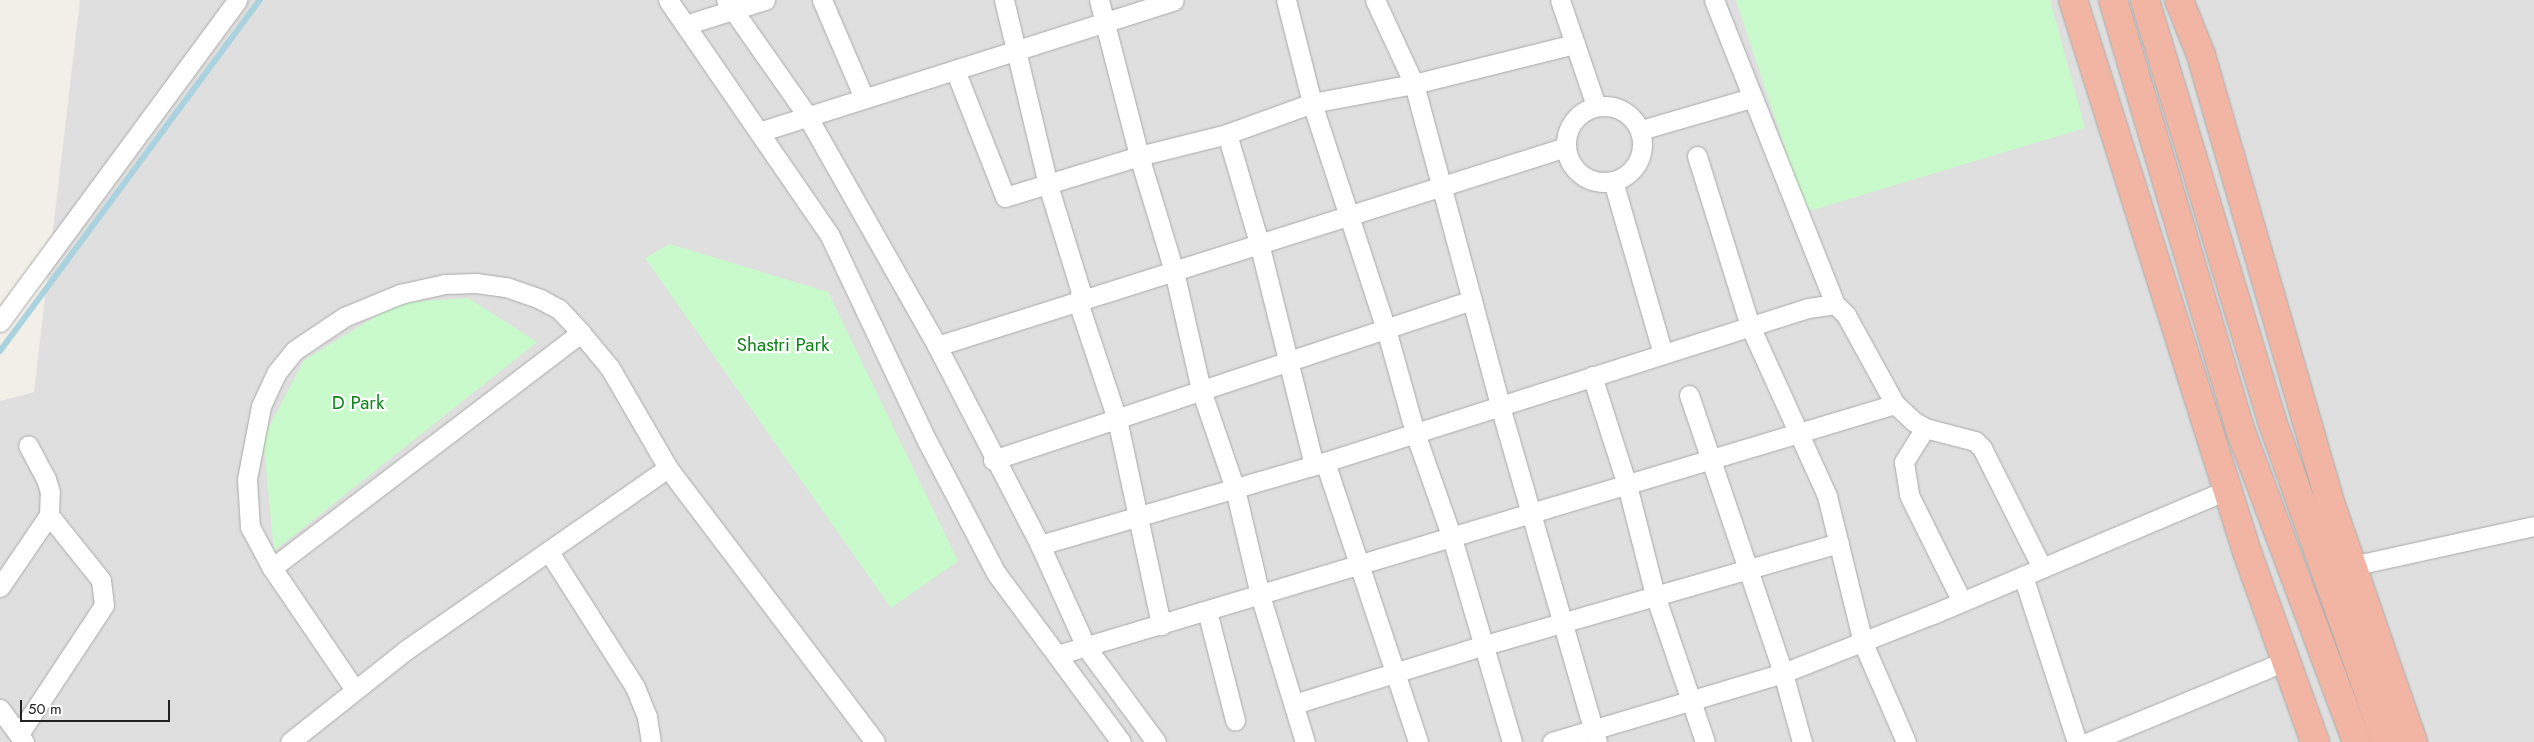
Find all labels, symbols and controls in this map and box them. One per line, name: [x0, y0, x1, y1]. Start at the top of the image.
park label: Shastri Park: [737, 334, 829, 356]
park label: D Park: [332, 392, 384, 414]
scale bar: [22, 690, 172, 722]
text: 50 m: [28, 698, 62, 720]

